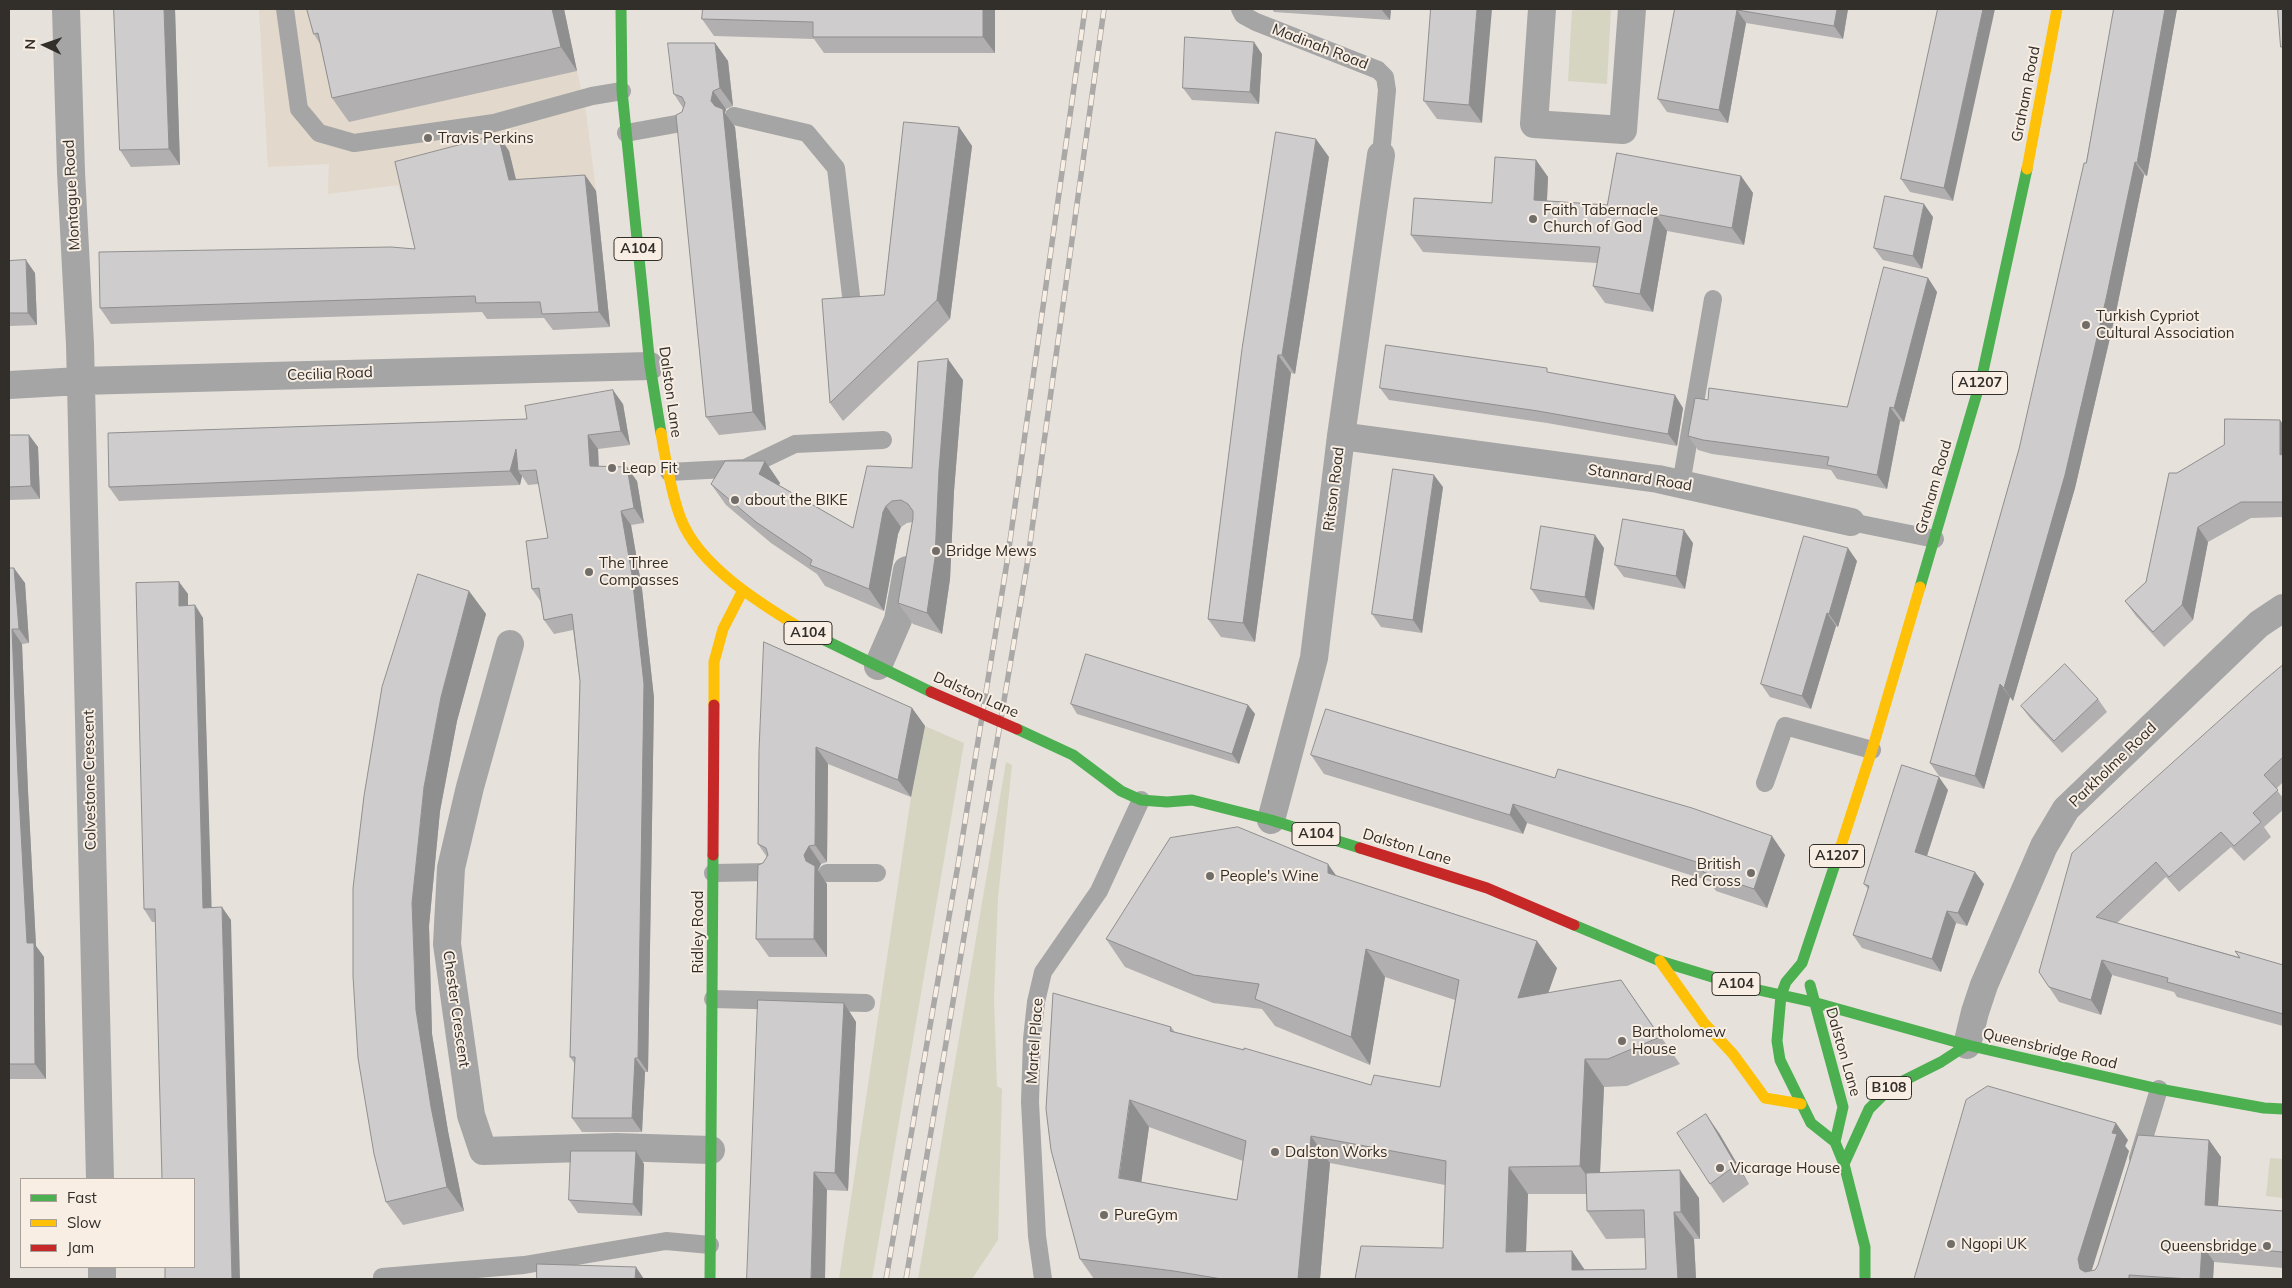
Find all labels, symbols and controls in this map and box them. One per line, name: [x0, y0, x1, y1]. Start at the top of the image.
north arrow: [20, 20, 70, 70]
street label: Madinah Road: [1269, 20, 1371, 74]
text: N: [21, 38, 39, 50]
street label: Graham Road: [2008, 45, 2044, 143]
place label: Travis Perkins: [438, 129, 534, 147]
marker: Travis Perkins: [422, 132, 434, 144]
street label: Montague Road: [60, 139, 84, 251]
place label: Faith Tabernacle Church of God: [1543, 201, 1658, 236]
marker: Faith Tabernacle Church of God: [1527, 213, 1539, 225]
road number: A104: [614, 238, 662, 260]
place label: Turkish Cypriot Cultural Association: [2096, 307, 2235, 342]
marker: Turkish Cypriot Cultural Association: [2080, 319, 2092, 331]
street label: Dalston Lane: [655, 345, 685, 439]
street label: Cecilia Road: [287, 364, 373, 384]
road number: A1207: [1952, 372, 2008, 394]
street label: Graham Road: [1912, 438, 1956, 536]
street label: Ritson Road: [1320, 446, 1348, 532]
place label: Leap Fit: [622, 459, 677, 477]
street label: Stannard Road: [1587, 461, 1693, 495]
marker: Leap Fit: [606, 462, 618, 474]
place label: about the BIKE: [745, 491, 848, 509]
marker: about the BIKE: [729, 494, 741, 506]
place label: Bridge Mews: [946, 542, 1037, 560]
marker: Bridge Mews: [930, 545, 942, 557]
place label: The Three Compasses: [599, 554, 679, 589]
marker: The Three Compasses: [583, 566, 595, 578]
road number: A104: [784, 622, 832, 644]
street label: Dalston Lane: [930, 668, 1022, 722]
street label: Colvestone Crescent: [80, 710, 100, 850]
street label: Parkholme Road: [2066, 719, 2160, 811]
road number: A104: [1292, 822, 1340, 846]
street label: Dalston Lane: [1361, 825, 1453, 869]
road number: A1207: [1810, 844, 1864, 868]
place label: British Red Cross: [1671, 855, 1741, 890]
place label: People's Wine: [1220, 867, 1319, 885]
marker: British Red Cross: [1745, 867, 1757, 879]
marker: People's Wine: [1204, 870, 1216, 882]
street label: Ridley Road: [689, 890, 707, 974]
street label: Chester Crescent: [439, 949, 473, 1069]
road number: A104: [1712, 972, 1760, 996]
street label: Martel Place: [1023, 997, 1047, 1085]
street label: Dalston Lane: [1822, 1005, 1864, 1099]
place label: Bartholomew House: [1632, 1023, 1726, 1058]
street label: Queensbridge Road: [1981, 1025, 2119, 1073]
marker: Bartholomew House: [1616, 1035, 1628, 1047]
road number: B108: [1866, 1076, 1912, 1100]
place label: Dalston Works: [1285, 1143, 1387, 1161]
marker: Dalston Works: [1269, 1146, 1281, 1158]
place label: Vicarage House: [1730, 1159, 1840, 1177]
marker: Vicarage House: [1714, 1162, 1726, 1174]
legend: [20, 1178, 195, 1268]
text: Fast: [67, 1188, 97, 1207]
place label: PureGym: [1114, 1206, 1178, 1224]
marker: PureGym: [1098, 1209, 1110, 1221]
text: Slow: [67, 1213, 101, 1232]
place label: Ngopi UK: [1961, 1235, 2027, 1253]
place label: Queensbridge: [2160, 1237, 2257, 1255]
text: Jam: [67, 1238, 94, 1257]
marker: Ngopi UK: [1945, 1238, 1957, 1250]
marker: Queensbridge: [2261, 1240, 2273, 1252]

